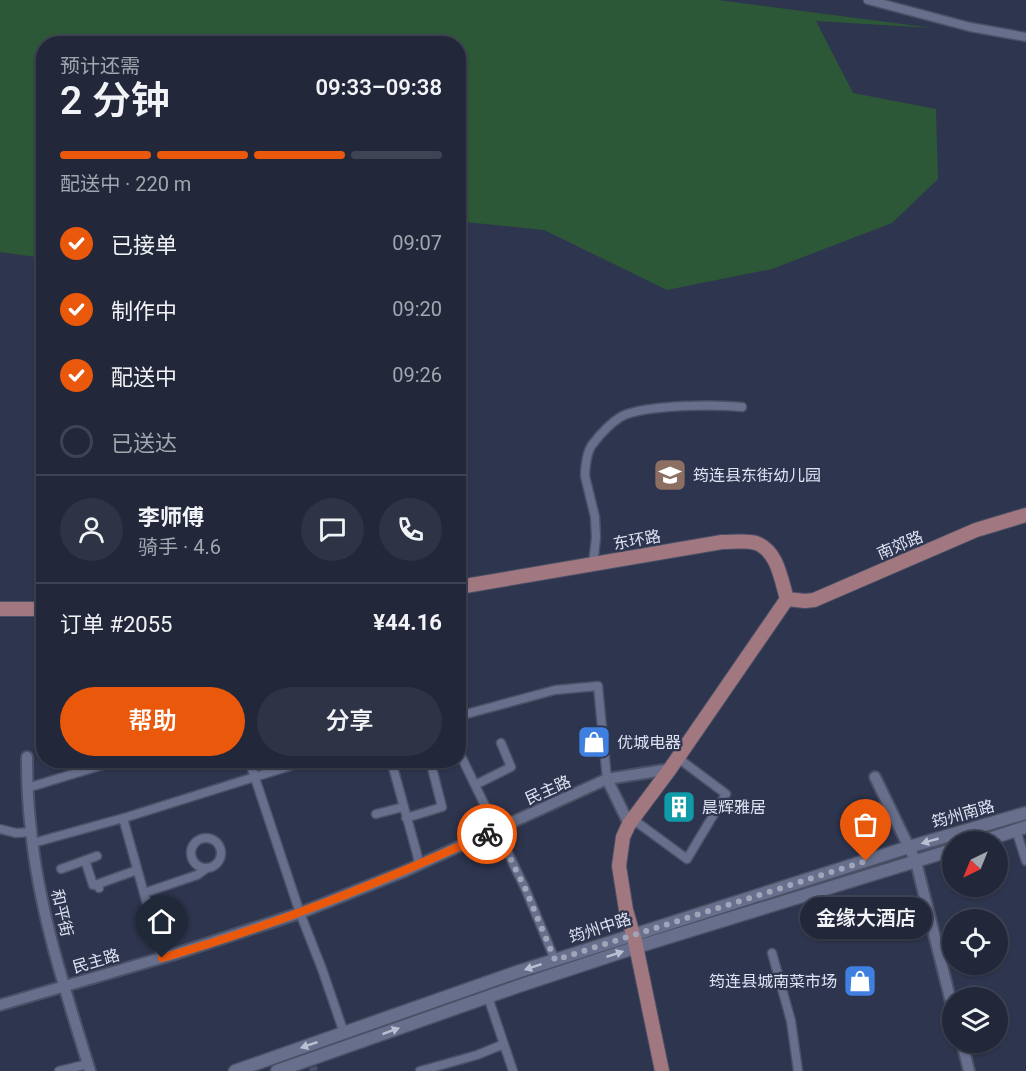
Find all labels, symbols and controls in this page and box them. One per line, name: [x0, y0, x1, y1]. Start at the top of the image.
text: 预计还需: [60, 54, 140, 78]
text: 09:33–09:38: [315, 75, 442, 100]
text: 2 分钟: [60, 78, 170, 124]
text: 配送中 · 220 m: [60, 172, 191, 196]
icon: check: [60, 227, 93, 260]
text: 09:07: [392, 231, 442, 255]
text: 已接单: [111, 233, 177, 258]
icon: check: [60, 293, 93, 326]
text: 09:20: [392, 297, 442, 321]
text: 制作中: [111, 299, 177, 324]
icon: check: [60, 359, 93, 392]
text: 09:26: [392, 363, 442, 387]
text: 配送中: [111, 365, 177, 390]
text: 已送达: [111, 431, 177, 456]
school or university icon: 筠连县东街幼儿园: [652, 457, 688, 493]
place label: 筠连县东街幼儿园: [693, 466, 821, 485]
button: person: [60, 498, 123, 561]
button: chat: [301, 498, 364, 561]
button: phone: [379, 498, 442, 561]
text: 李师傅: [138, 505, 204, 530]
street label: 东环路: [612, 526, 662, 554]
street label: 南郊路: [874, 527, 926, 563]
text: 骑手 · 4.6: [138, 535, 221, 559]
text: ¥44.16: [373, 610, 442, 635]
text: 订单 #2055: [60, 612, 172, 637]
button: 帮助: [60, 687, 245, 756]
button: 分享: [257, 687, 442, 756]
shop icon: 优城电器: [576, 724, 612, 760]
place label: 优城电器: [617, 733, 681, 752]
street label: 民主路: [522, 772, 574, 808]
building icon: 晨辉雅居: [661, 789, 697, 825]
street label: 筠州南路: [930, 796, 996, 832]
place label: 晨辉雅居: [702, 798, 766, 817]
pin: [840, 799, 891, 861]
courier: [457, 804, 517, 864]
icon: bag: [849, 808, 882, 841]
icon: bike: [471, 818, 504, 851]
north arrow: [942, 831, 1008, 897]
map controls: [942, 831, 1008, 1053]
one-way arrow: [920, 837, 938, 846]
street label: 和平街: [47, 887, 77, 939]
pin: [136, 896, 187, 958]
callout: 金缘大酒店: [800, 897, 932, 939]
icon: home: [145, 905, 178, 938]
text: 金缘大酒店: [816, 906, 916, 930]
street label: 筠州中路: [567, 909, 633, 947]
button: locate: [942, 909, 1008, 975]
street label: 民主路: [70, 945, 122, 977]
one-way arrow: [606, 949, 624, 958]
one-way arrow: [524, 963, 542, 972]
shop icon: 筠连县城南菜市场: [842, 963, 878, 999]
place label: 筠连县城南菜市场: [709, 972, 837, 991]
button: layers: [942, 987, 1008, 1053]
one-way arrow: [382, 1025, 400, 1035]
one-way arrow: [300, 1041, 318, 1051]

